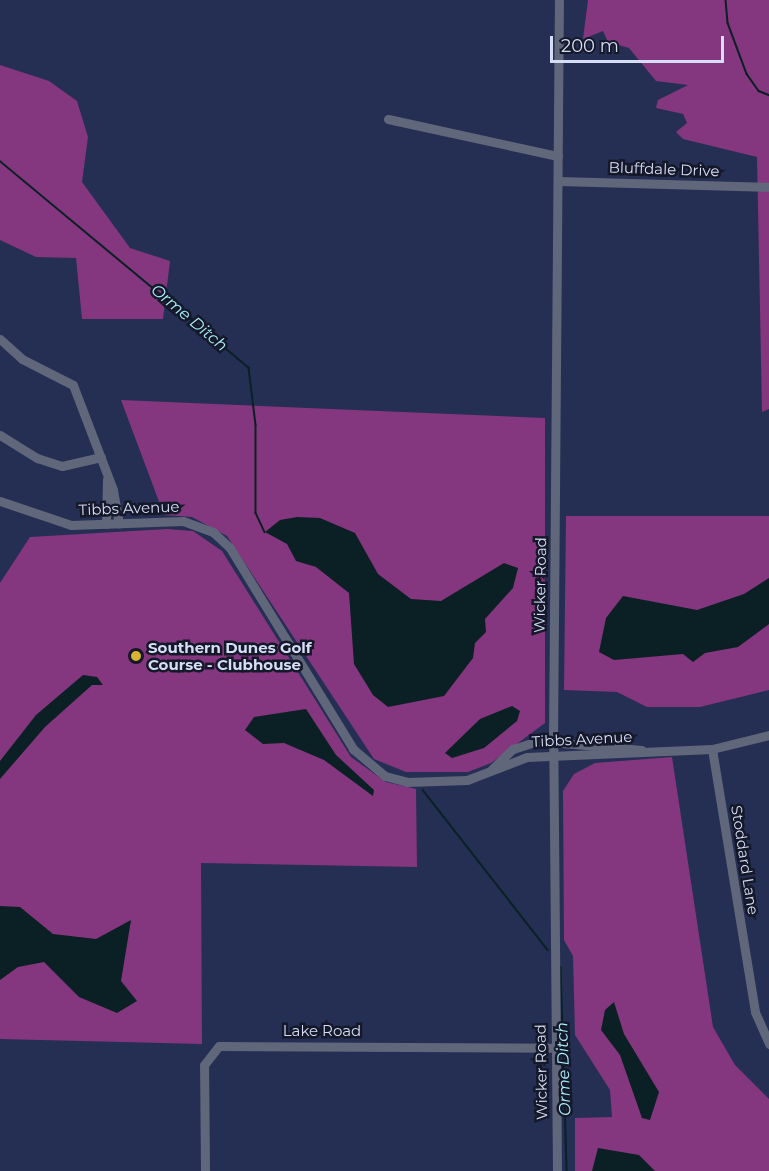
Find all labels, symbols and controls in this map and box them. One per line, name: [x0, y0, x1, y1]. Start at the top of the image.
scale bar: [553, 24, 727, 62]
text: 200 m: [561, 35, 619, 57]
street label: Bluffdale Drive: [608, 158, 720, 180]
water label: Orme Ditch: [147, 280, 231, 356]
street label: Tibbs Avenue: [78, 497, 180, 519]
street label: Wicker Road: [530, 537, 550, 633]
place label: Southern Dunes Golf Course - Clubhouse: [148, 638, 312, 673]
marker: Southern Dunes Golf Course - Clubhouse: [129, 649, 143, 663]
street label: Tibbs Avenue: [531, 727, 633, 751]
street label: Stoddard Lane: [727, 804, 763, 916]
street label: Lake Road: [283, 1022, 361, 1040]
water label: Orme Ditch: [553, 1022, 575, 1116]
street label: Wicker Road: [531, 1024, 551, 1120]

